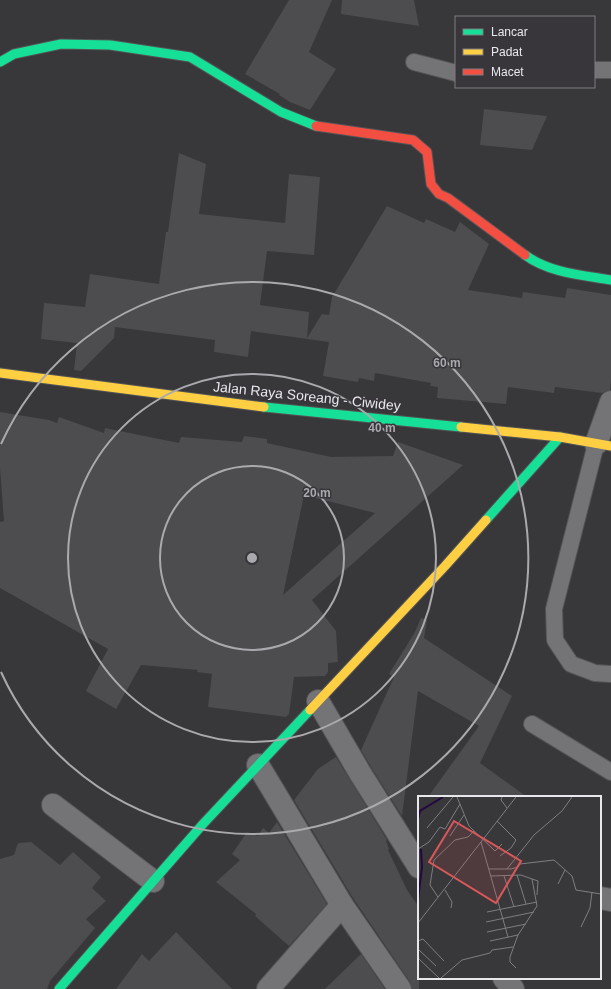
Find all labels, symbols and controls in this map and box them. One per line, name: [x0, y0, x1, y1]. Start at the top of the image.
legend: [455, 16, 595, 88]
text: Lancar: [491, 25, 528, 39]
text: Padat: [491, 45, 523, 59]
text: Macet: [491, 65, 524, 79]
text: 60 m: [433, 356, 461, 370]
street label: Jalan Raya Soreang - Ciwidey: [213, 378, 401, 414]
text: 40 m: [368, 421, 396, 435]
text: 20 m: [303, 486, 331, 500]
centre of rings: [245, 551, 259, 565]
inset map: [418, 796, 601, 979]

